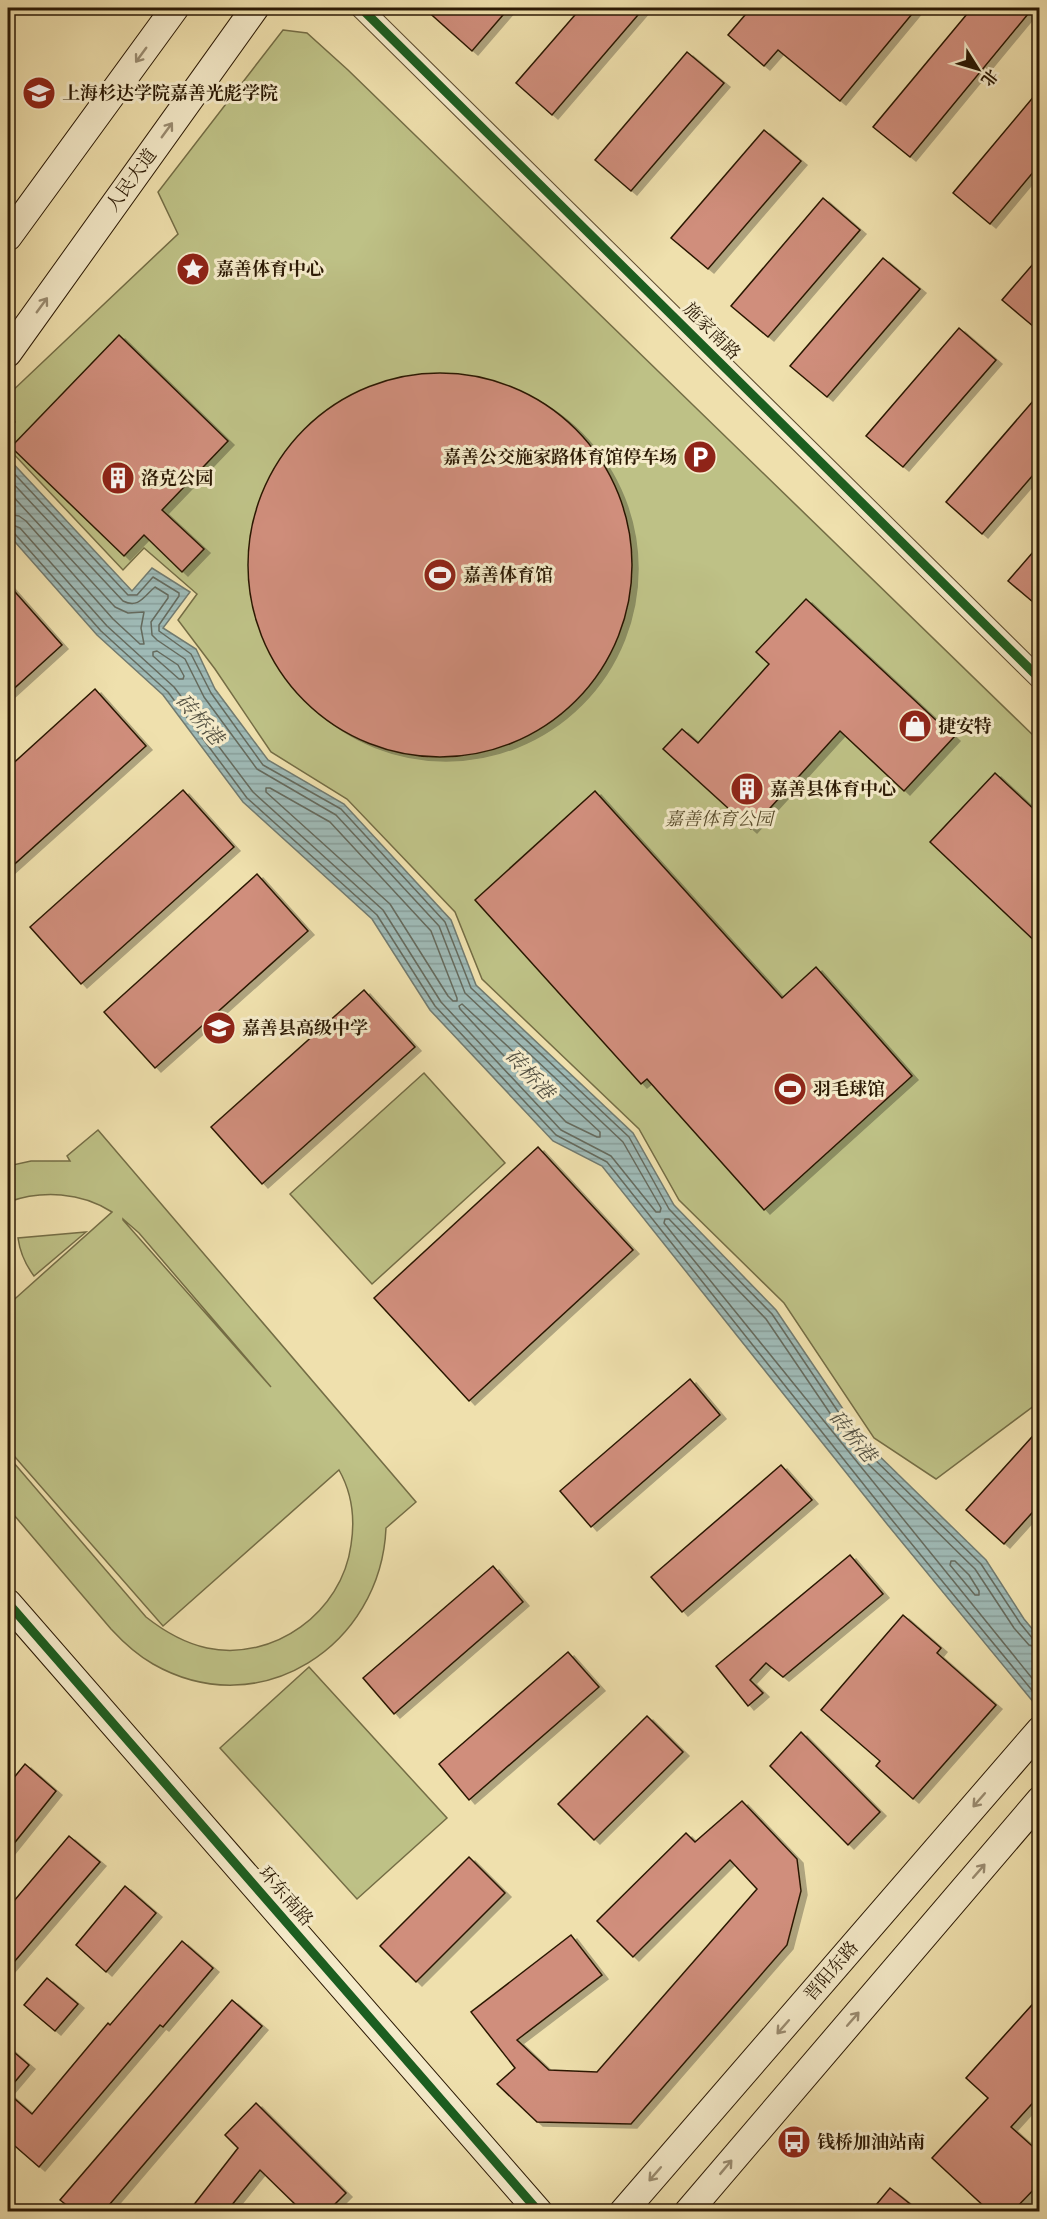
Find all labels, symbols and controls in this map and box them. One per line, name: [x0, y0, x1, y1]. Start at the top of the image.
north arrow: [948, 39, 1008, 99]
one-way arrow: [134, 46, 147, 62]
text: 北: [977, 66, 1002, 90]
school or university icon: 上海杉达学院嘉善光彪学院: [21, 75, 57, 111]
place label: 上海杉达学院嘉善光彪学院: [62, 83, 278, 104]
one-way arrow: [161, 122, 173, 138]
street label: 人民大道: [102, 145, 161, 216]
place icon: 嘉善体育中心: [175, 251, 211, 287]
place label: 嘉善体育中心: [216, 259, 324, 280]
one-way arrow: [35, 298, 48, 314]
street label: 施家南路: [679, 298, 745, 364]
parking icon: 嘉善公交施家路体育馆停车场: [682, 439, 718, 475]
place label: 嘉善公交施家路体育馆停车场: [443, 447, 677, 468]
building icon: 洛克公园: [100, 460, 136, 496]
place label: 洛克公园: [141, 468, 213, 489]
sports icon: 嘉善体育馆: [422, 557, 458, 593]
place label: 嘉善体育馆: [463, 565, 553, 586]
water label: 砖桥港: [171, 689, 230, 752]
shop icon: 捷安特: [897, 708, 933, 744]
place label: 捷安特: [938, 716, 992, 737]
building icon: 嘉善县体育中心: [729, 771, 765, 807]
place label: 嘉善县体育中心: [770, 779, 896, 800]
park label: 嘉善体育公园: [665, 809, 776, 830]
school or university icon: 嘉善县高级中学: [201, 1010, 237, 1046]
place label: 嘉善县高级中学: [242, 1018, 368, 1039]
water label: 砖桥港: [501, 1045, 561, 1106]
sports icon: 羽毛球馆: [772, 1071, 808, 1107]
place label: 羽毛球馆: [813, 1079, 885, 1100]
water label: 砖桥港: [825, 1406, 883, 1469]
one-way arrow: [972, 1792, 986, 1807]
street label: 环东南路: [254, 1862, 317, 1930]
one-way arrow: [973, 1863, 986, 1879]
street label: 晋阳东路: [800, 1937, 863, 2005]
one-way arrow: [846, 2011, 859, 2027]
one-way arrow: [776, 2019, 790, 2034]
bus stop icon: 钱桥加油站南: [776, 2124, 812, 2160]
place label: 钱桥加油站南: [817, 2132, 925, 2153]
one-way arrow: [719, 2160, 733, 2175]
one-way arrow: [648, 2167, 662, 2182]

